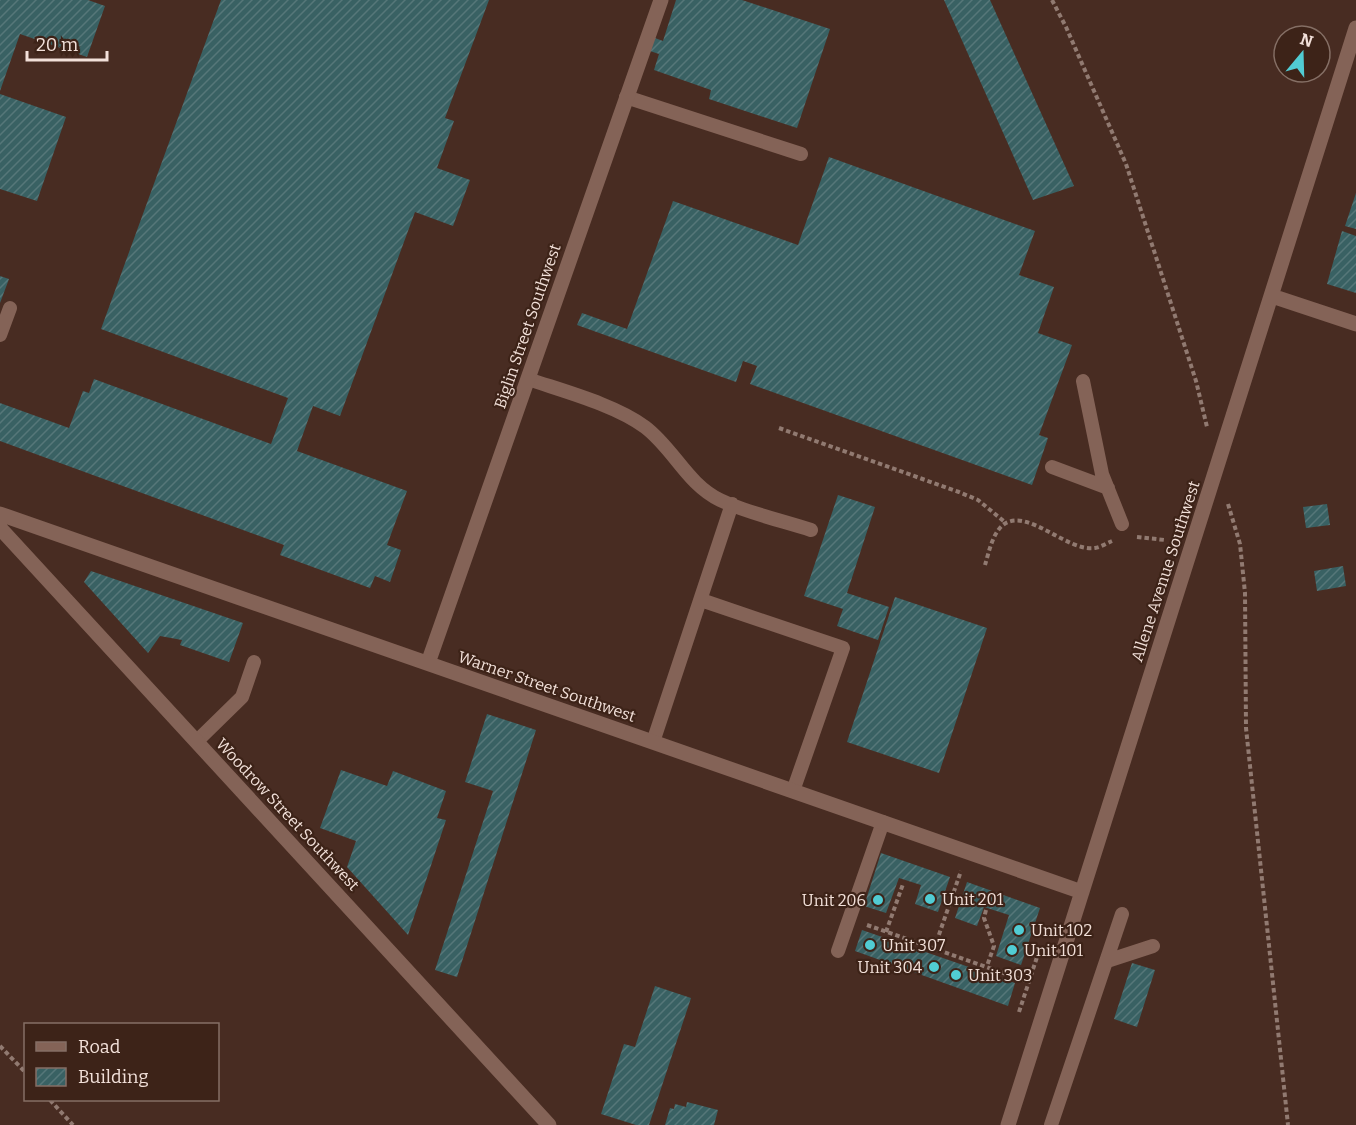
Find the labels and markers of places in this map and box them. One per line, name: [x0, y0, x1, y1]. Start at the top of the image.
place label: Unit 201: [942, 890, 1004, 909]
place label: Unit 206: [802, 891, 866, 910]
marker: Unit 201: [923, 892, 937, 906]
marker: Unit 206: [871, 893, 885, 907]
place label: Unit 102: [1031, 921, 1092, 940]
marker: Unit 102: [1012, 923, 1026, 937]
place label: Unit 307: [882, 936, 945, 955]
marker: Unit 307: [863, 938, 877, 952]
place label: Unit 101: [1024, 941, 1084, 960]
marker: Unit 101: [1005, 943, 1019, 957]
place label: Unit 304: [857, 958, 923, 977]
marker: Unit 304: [927, 960, 941, 974]
place label: Unit 303: [968, 966, 1032, 985]
marker: Unit 303: [949, 968, 963, 982]

